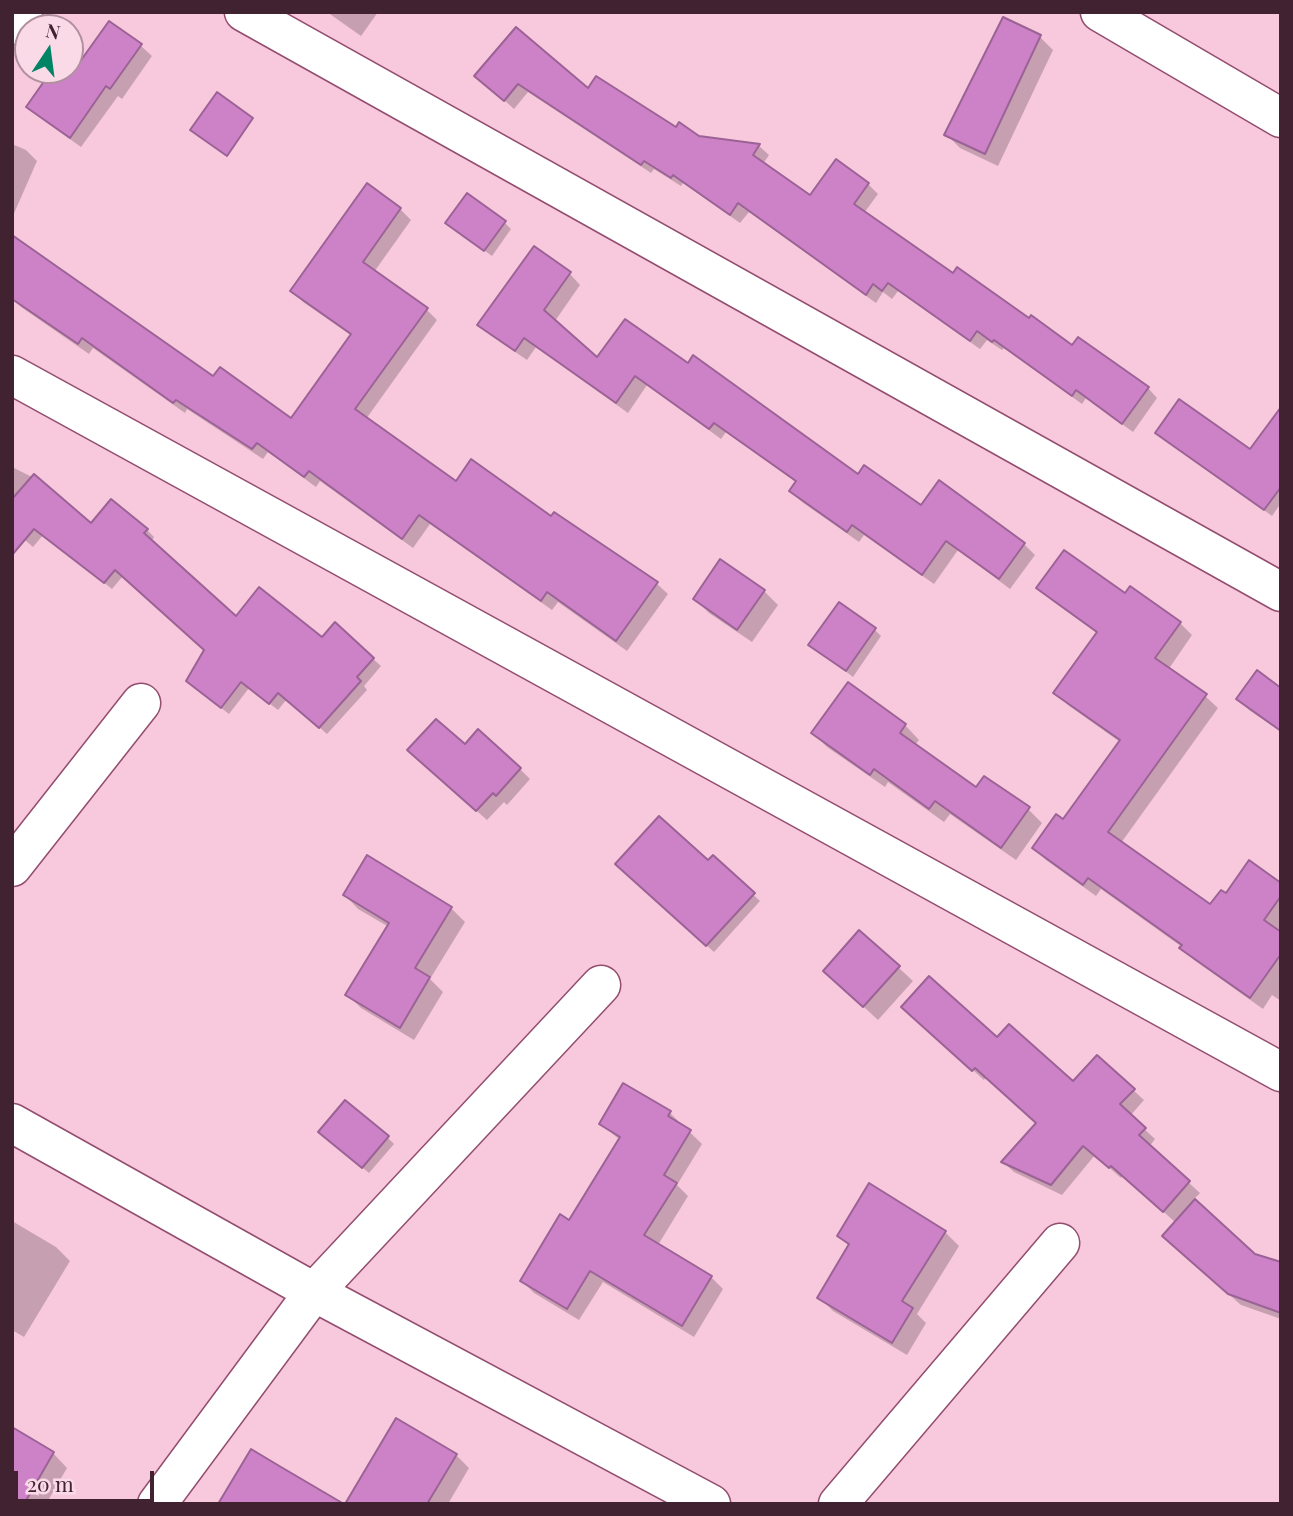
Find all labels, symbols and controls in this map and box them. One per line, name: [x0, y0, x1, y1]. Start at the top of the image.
north arrow: [14, 14, 84, 84]
text: N: [44, 16, 63, 45]
scale bar: [18, 1456, 158, 1500]
text: 20 m: [27, 1469, 74, 1497]

